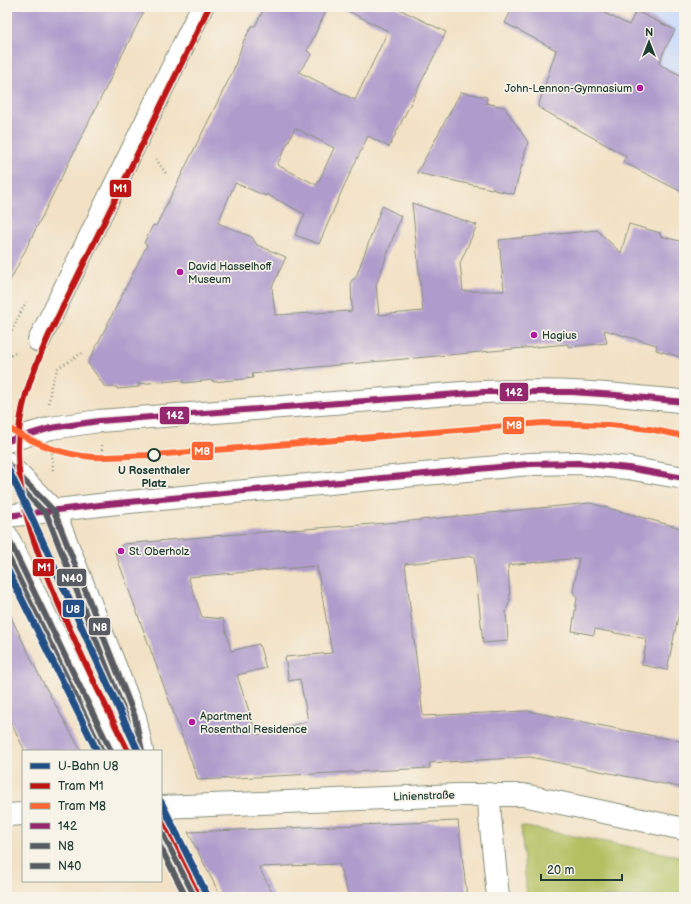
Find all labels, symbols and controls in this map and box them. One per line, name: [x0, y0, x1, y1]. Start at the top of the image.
north arrow: [629, 22, 669, 62]
text: N: [645, 26, 653, 39]
place label: John-Lennon-Gymnasium: [505, 82, 632, 95]
marker: John-Lennon-Gymnasium: [635, 83, 645, 93]
line badge: M1: [109, 179, 132, 198]
text: M1: [113, 182, 127, 195]
place label: David Hasselhoff Museum: [188, 260, 272, 286]
marker: David Hasselhoff Museum: [175, 267, 185, 277]
place label: Hagius: [542, 329, 577, 342]
marker: Hagius: [529, 330, 539, 340]
line badge: 142: [499, 382, 529, 402]
text: 142: [505, 386, 523, 399]
line badge: 142: [159, 406, 190, 425]
text: 142: [166, 409, 184, 422]
line badge: M8: [502, 416, 525, 435]
text: M8: [506, 419, 522, 432]
line badge: M8: [191, 441, 214, 461]
text: M8: [194, 445, 210, 458]
marker: U Rosenthaler Platz: [147, 448, 161, 462]
place label: U Rosenthaler Platz: [118, 464, 191, 490]
place label: St. Oberholz: [129, 545, 190, 558]
marker: St. Oberholz: [116, 546, 126, 556]
line badge: M1: [32, 558, 55, 577]
text: M1: [37, 561, 51, 574]
line badge: N40: [56, 568, 87, 587]
text: N40: [61, 572, 83, 585]
line badge: U8: [62, 599, 85, 618]
text: U8: [66, 603, 81, 616]
line badge: N8: [88, 617, 111, 636]
text: N8: [93, 621, 108, 634]
place label: Apartment Rosenthal Residence: [200, 710, 308, 736]
marker: Apartment Rosenthal Residence: [187, 717, 197, 727]
legend: [22, 750, 162, 882]
text: U-Bahn U8: [58, 759, 119, 774]
text: Tram M1: [58, 779, 104, 794]
street label: Linienstraße: [393, 788, 456, 804]
text: Tram M8: [58, 799, 106, 814]
text: 142: [58, 819, 77, 834]
text: N8: [58, 839, 74, 854]
scale bar: [541, 856, 622, 882]
text: N40: [58, 859, 81, 874]
text: 20 m: [547, 863, 574, 878]

